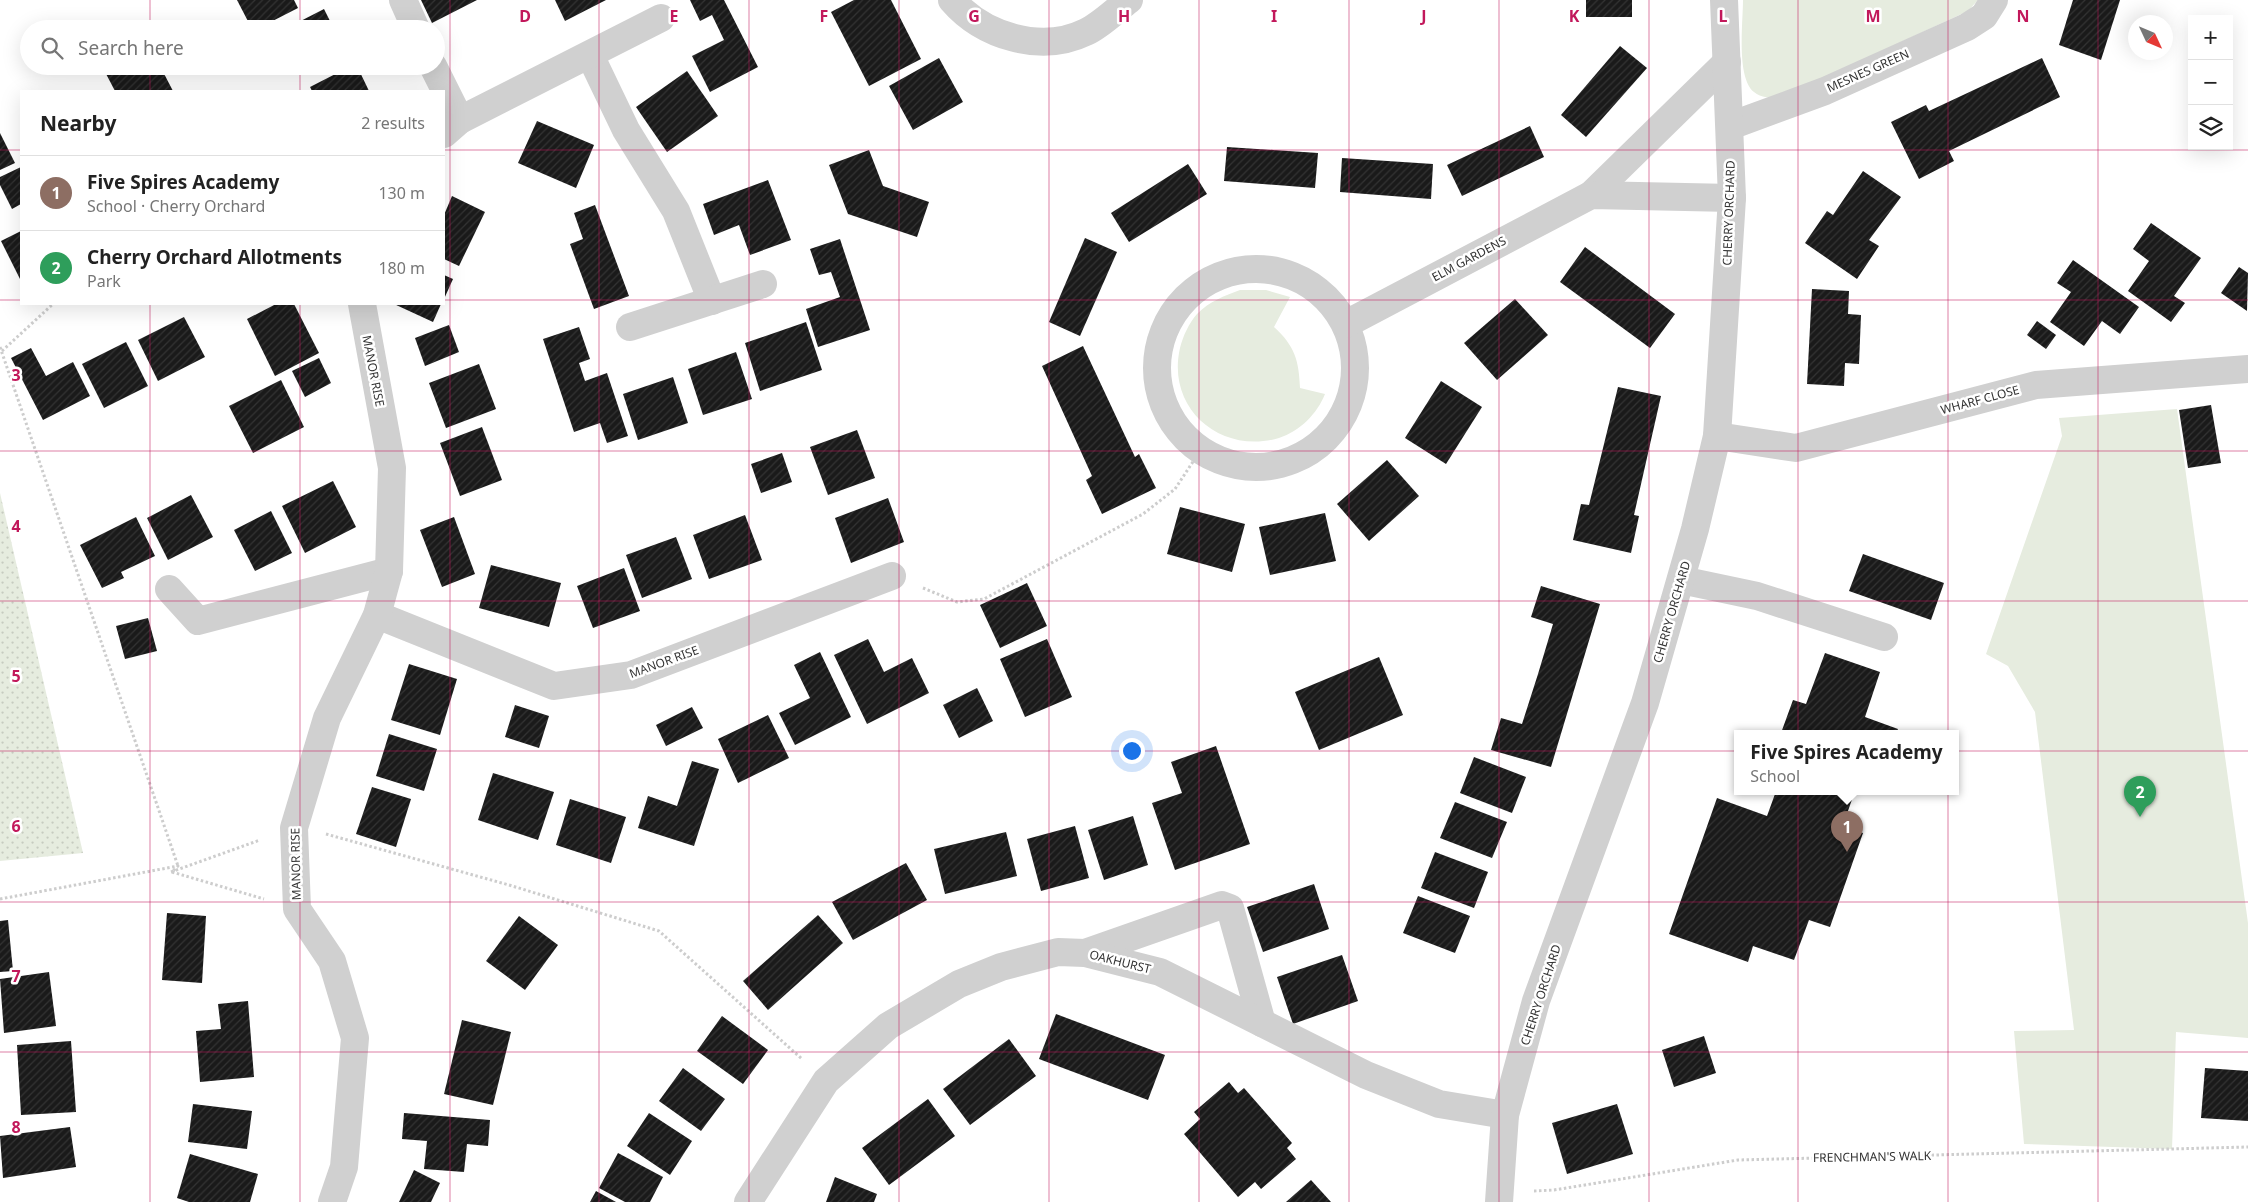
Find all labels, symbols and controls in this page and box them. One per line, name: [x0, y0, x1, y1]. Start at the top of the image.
text: D: [519, 5, 531, 27]
text: E: [670, 5, 679, 27]
text: F: [820, 5, 828, 27]
text: G: [968, 5, 980, 27]
text: H: [1118, 5, 1130, 27]
text: I: [1271, 5, 1277, 27]
text: J: [1419, 5, 1427, 27]
text: K: [1569, 5, 1580, 27]
text: L: [1719, 5, 1728, 27]
text: M: [1865, 5, 1881, 27]
text: N: [2016, 5, 2030, 27]
north arrow: [2128, 15, 2173, 60]
map controls: [2188, 15, 2233, 150]
button: +: [2188, 15, 2233, 60]
search box: [20, 20, 445, 75]
icon: search: [38, 34, 66, 62]
text: Search here: [78, 35, 184, 61]
street label: MESNES GREEN: [1824, 45, 1912, 96]
button: −: [2188, 60, 2233, 105]
button: layers: [2188, 105, 2233, 150]
text: Nearby: [40, 109, 116, 137]
text: 2 results: [361, 112, 425, 134]
street label: CHERRY ORCHARD: [1718, 160, 1739, 266]
text: Five Spires Academy: [87, 169, 279, 195]
text: 1: [51, 182, 61, 204]
text: 130 m: [378, 182, 425, 204]
text: School · Cherry Orchard: [87, 195, 265, 217]
street label: ELM GARDENS: [1429, 232, 1509, 285]
text: Cherry Orchard Allotments: [87, 244, 342, 270]
text: 2: [51, 257, 61, 279]
text: 180 m: [378, 257, 425, 279]
text: Park: [87, 270, 121, 292]
street label: MANOR RISE: [358, 334, 389, 408]
text: 3: [11, 364, 21, 386]
street label: WHARF CLOSE: [1939, 381, 2021, 418]
text: 4: [11, 515, 21, 537]
street label: CHERRY ORCHARD: [1649, 559, 1694, 665]
street label: MANOR RISE: [627, 641, 701, 682]
text: 5: [11, 665, 21, 687]
popup: [1734, 730, 1959, 795]
your location: [1119, 738, 1145, 764]
text: Five Spires Academy: [1750, 739, 1943, 765]
text: School: [1750, 765, 1800, 787]
pin: 2: [2124, 776, 2156, 817]
pin: 1: [1831, 811, 1863, 852]
text: 6: [11, 815, 21, 837]
street label: MANOR RISE: [286, 828, 305, 900]
street label: CHERRY ORCHARD: [1516, 942, 1565, 1047]
street label: OAKHURST: [1088, 946, 1153, 977]
text: 7: [11, 965, 21, 987]
text: 8: [11, 1116, 21, 1138]
street label: FRENCHMAN'S WALK: [1813, 1147, 1932, 1166]

